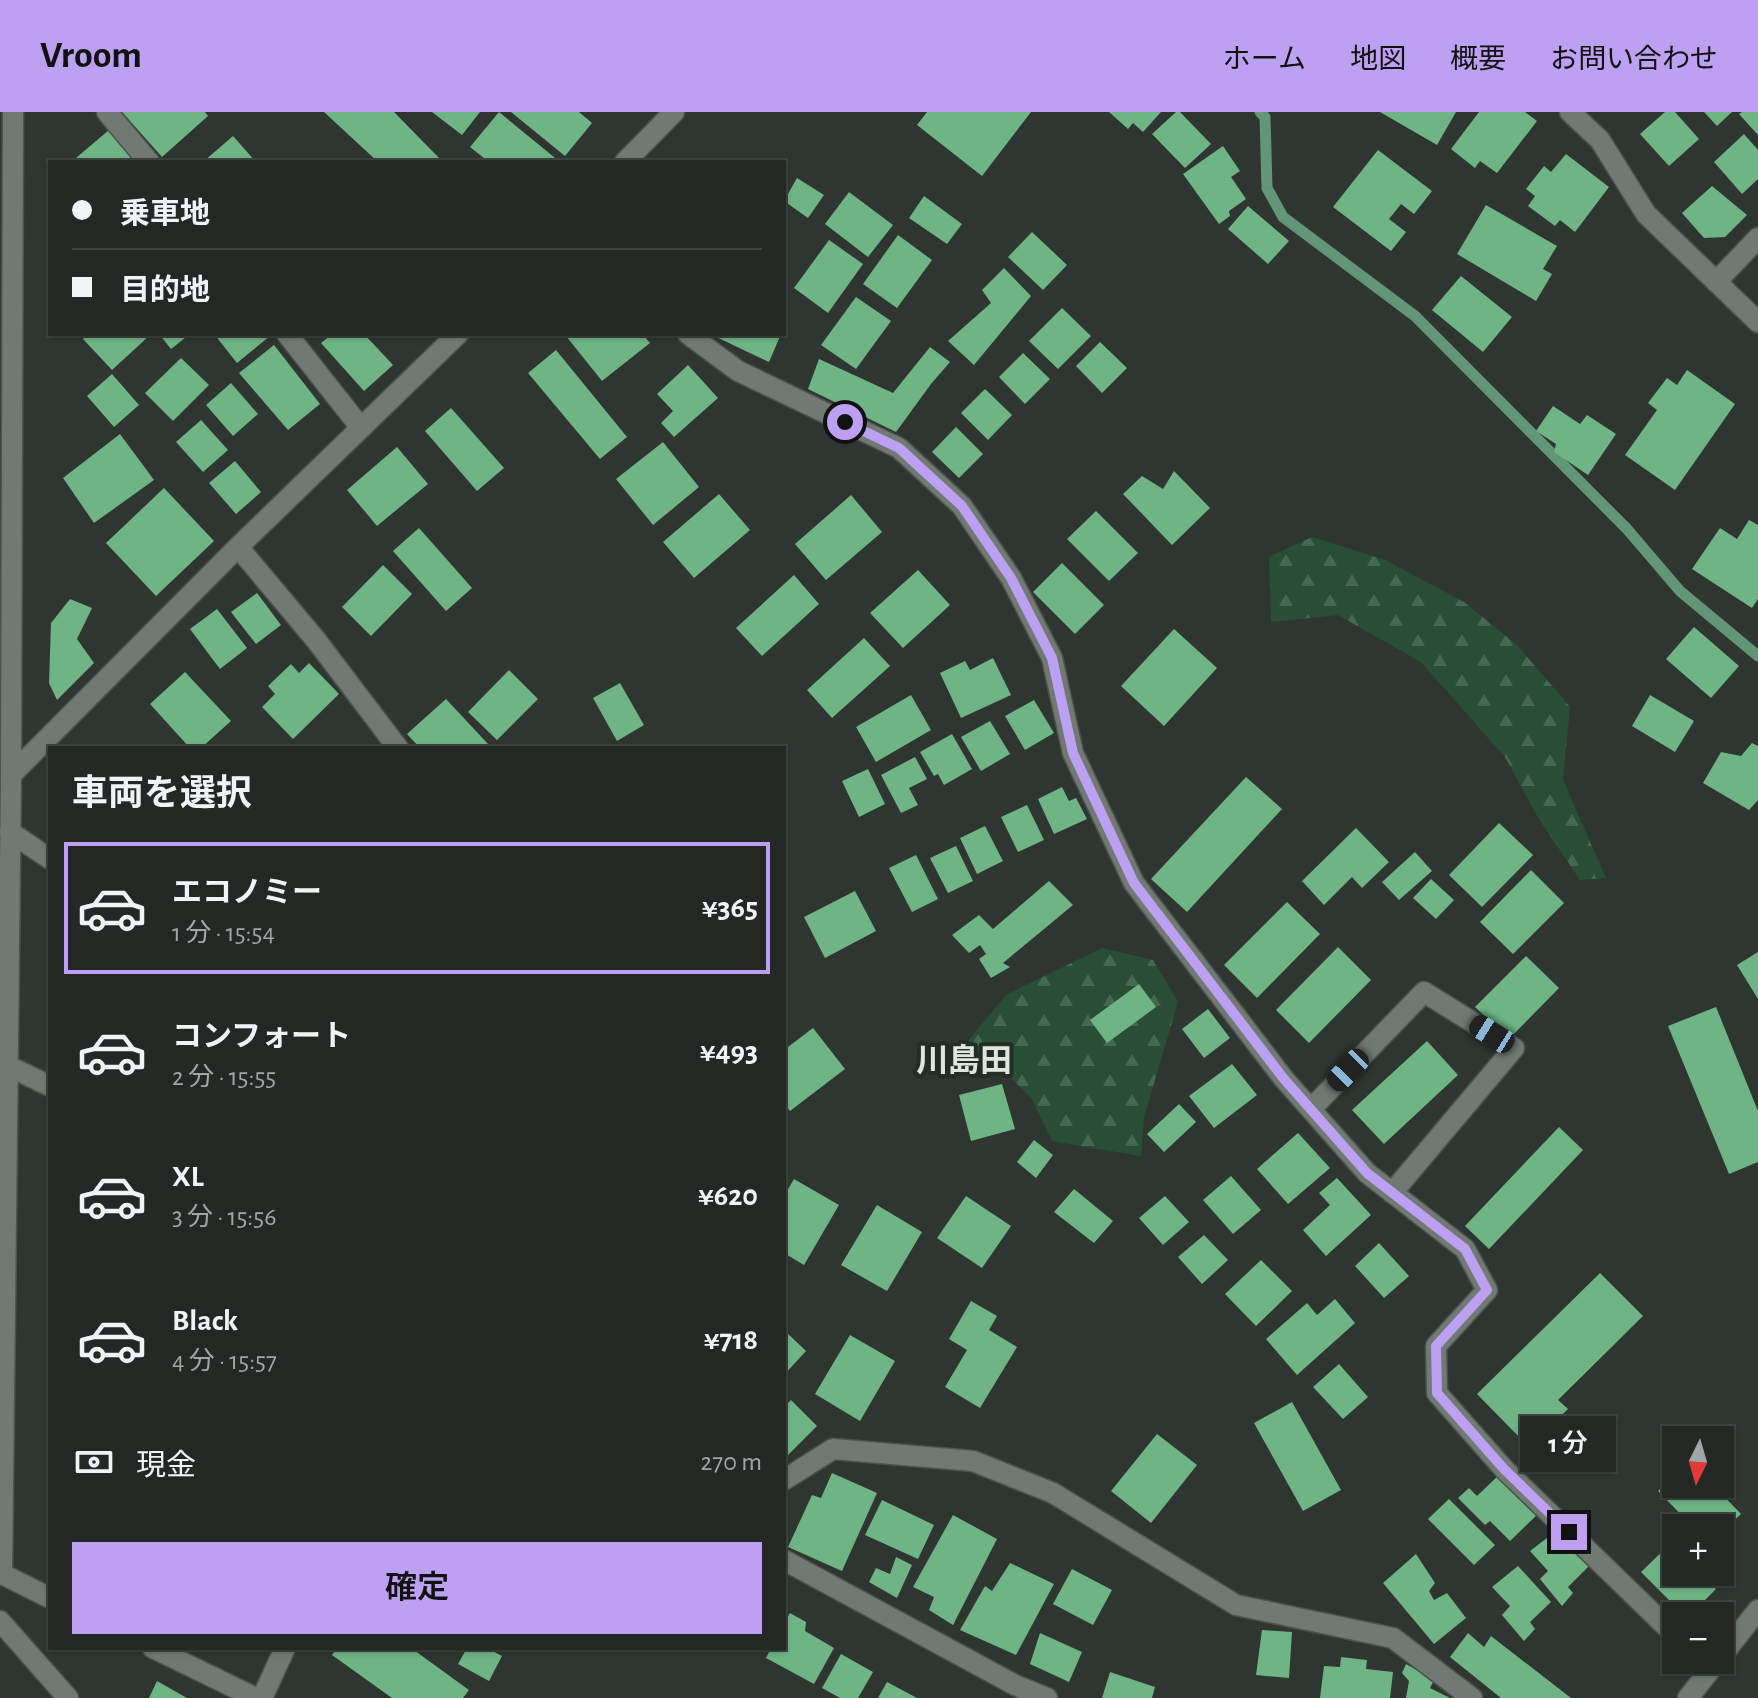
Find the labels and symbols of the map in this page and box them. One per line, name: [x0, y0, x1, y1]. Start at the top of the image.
route start: [827, 404, 863, 440]
car: [1465, 1011, 1519, 1057]
district label: 川島田: [916, 1043, 1012, 1077]
car: [1323, 1044, 1373, 1096]
callout: 1 分: [1521, 1416, 1617, 1472]
north arrow: [1662, 1426, 1734, 1498]
route end: [1551, 1514, 1587, 1550]

